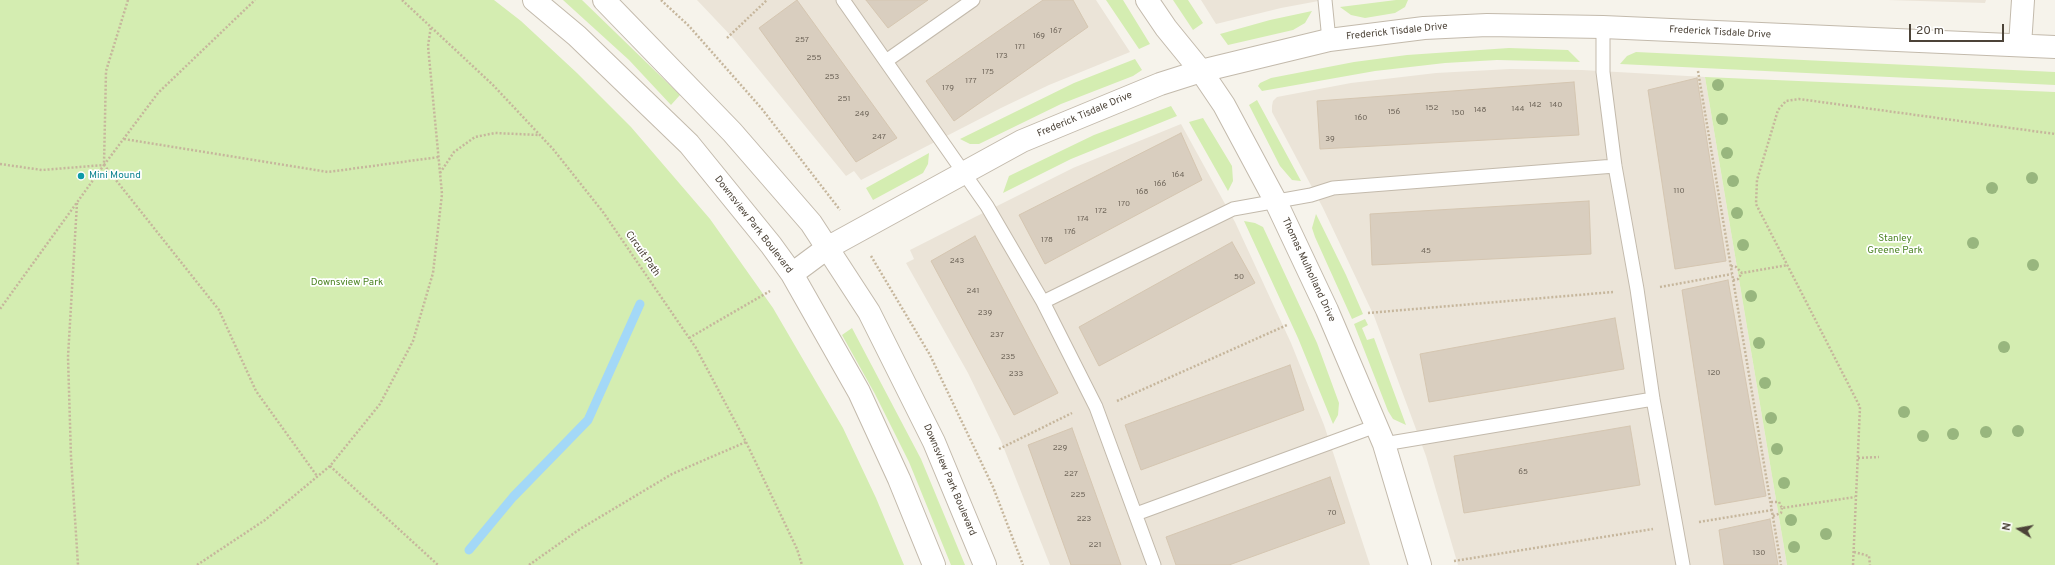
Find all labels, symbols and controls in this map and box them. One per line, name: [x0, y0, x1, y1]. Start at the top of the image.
scale bar: [1911, 16, 2006, 42]
street label: Frederick Tisdale Drive: [1346, 21, 1448, 43]
text: 20 m: [1916, 23, 1944, 39]
street label: Frederick Tisdale Drive: [1669, 24, 1771, 42]
house number: 167: [1050, 26, 1062, 36]
house number: 169: [1033, 31, 1045, 41]
house number: 257: [795, 35, 809, 45]
house number: 171: [1015, 42, 1025, 52]
house number: 173: [996, 51, 1008, 61]
house number: 255: [807, 53, 821, 63]
house number: 175: [982, 67, 994, 77]
house number: 253: [825, 72, 839, 82]
house number: 177: [965, 76, 977, 86]
house number: 179: [942, 83, 954, 93]
street label: Frederick Tisdale Drive: [1036, 90, 1134, 140]
house number: 251: [838, 94, 850, 104]
house number: 142: [1529, 100, 1541, 110]
house number: 140: [1550, 100, 1562, 110]
house number: 152: [1426, 103, 1438, 113]
house number: 144: [1512, 104, 1524, 114]
house number: 148: [1474, 105, 1486, 115]
house number: 156: [1388, 107, 1400, 117]
house number: 150: [1451, 108, 1465, 118]
house number: 249: [855, 109, 869, 119]
house number: 160: [1355, 113, 1367, 123]
house number: 247: [872, 132, 886, 142]
house number: 39: [1325, 134, 1335, 144]
place label: Mini Mound: [89, 170, 141, 182]
house number: 164: [1172, 170, 1184, 180]
marker: Mini Mound: [76, 171, 86, 181]
street label: Downsview Park Boulevard: [711, 174, 795, 276]
house number: 166: [1154, 179, 1166, 189]
house number: 110: [1673, 186, 1685, 196]
house number: 168: [1136, 187, 1148, 197]
house number: 170: [1118, 199, 1130, 209]
house number: 172: [1095, 206, 1107, 216]
house number: 174: [1077, 214, 1089, 224]
street label: Thomas Mulholland Drive: [1279, 216, 1337, 324]
house number: 176: [1064, 227, 1076, 237]
street label: Circuit Path: [622, 229, 662, 279]
park label: Stanley Greene Park: [1867, 233, 1923, 256]
house number: 178: [1041, 235, 1053, 245]
house number: 45: [1421, 246, 1431, 256]
house number: 243: [950, 256, 964, 266]
house number: 50: [1234, 272, 1244, 282]
park label: Downsview Park: [311, 277, 383, 289]
house number: 241: [967, 286, 979, 296]
house number: 239: [978, 308, 992, 318]
house number: 237: [990, 330, 1004, 340]
house number: 235: [1001, 352, 1015, 362]
house number: 120: [1707, 368, 1721, 378]
house number: 233: [1009, 369, 1023, 379]
street label: Downsview Park Boulevard: [920, 422, 978, 538]
house number: 229: [1053, 443, 1067, 453]
house number: 65: [1518, 467, 1528, 477]
house number: 227: [1064, 469, 1078, 479]
house number: 225: [1071, 490, 1085, 500]
house number: 70: [1327, 508, 1337, 518]
north arrow: [1999, 509, 2039, 549]
house number: 223: [1077, 514, 1091, 524]
text: N: [2000, 521, 2015, 532]
house number: 221: [1089, 540, 1101, 550]
house number: 130: [1753, 548, 1765, 558]

